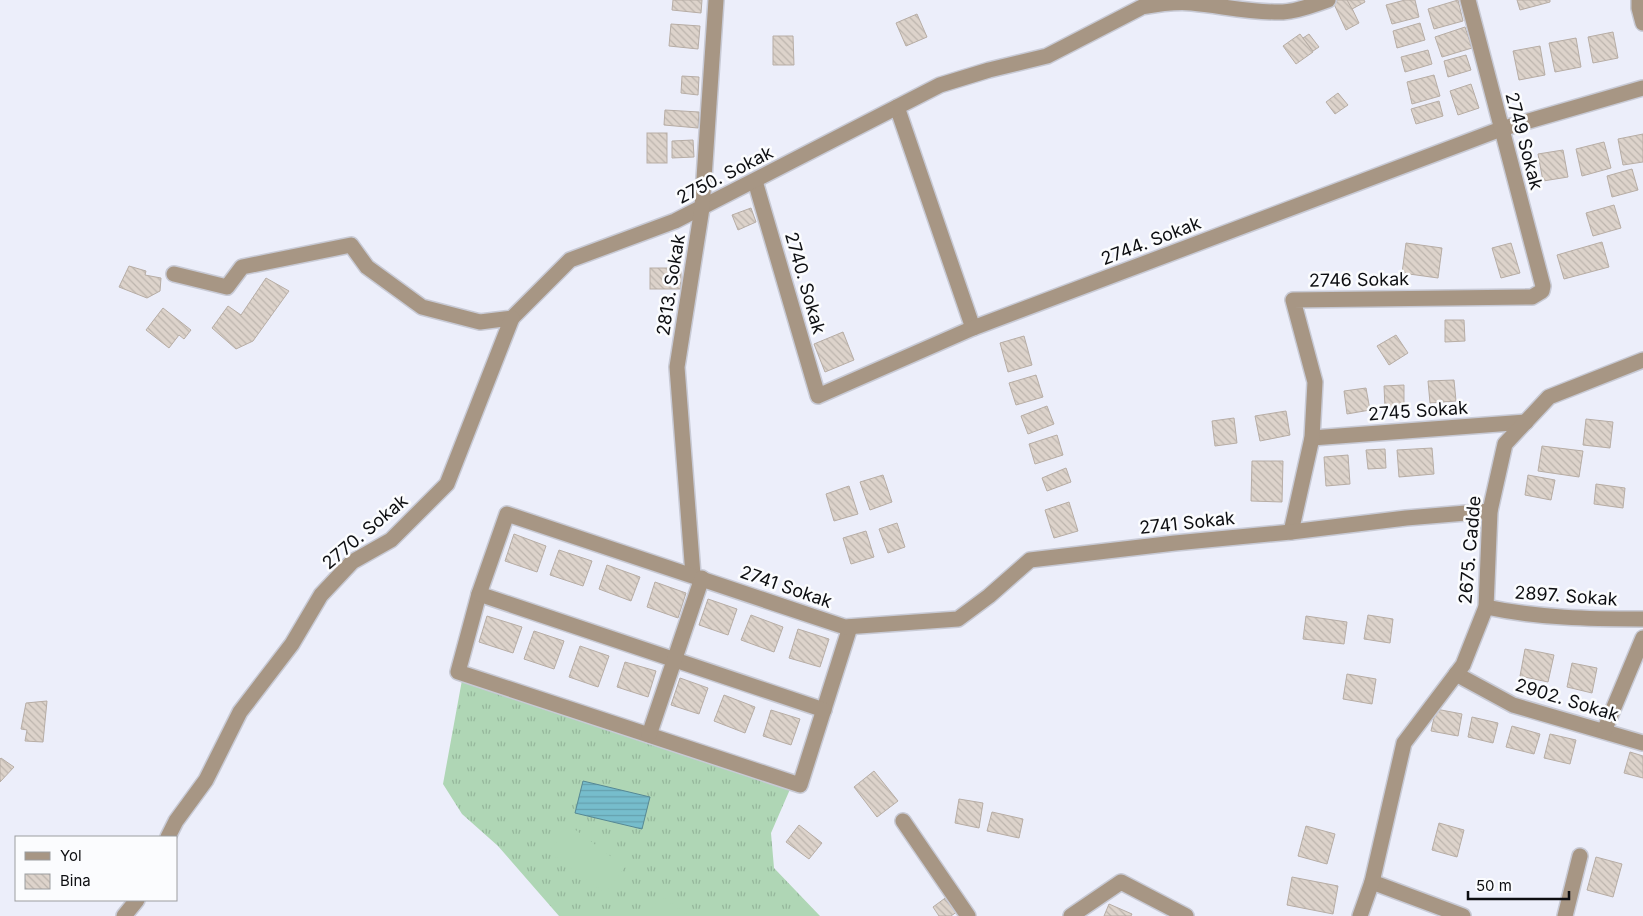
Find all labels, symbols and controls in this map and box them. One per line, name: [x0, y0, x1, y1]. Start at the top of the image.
street label: 2749 Sokak: [1501, 90, 1548, 192]
street label: 2750. Sokak: [673, 141, 777, 208]
street label: 2744. Sokak: [1098, 212, 1204, 269]
street label: 2740. Sokak: [781, 229, 830, 336]
street label: 2813. Sokak: [652, 232, 689, 337]
street label: 2746 Sokak: [1309, 268, 1409, 291]
street label: 2745 Sokak: [1367, 397, 1469, 424]
street label: 2770. Sokak: [318, 490, 412, 573]
street label: 2675. Cadde: [1454, 495, 1485, 605]
street label: 2741 Sokak: [1138, 507, 1236, 538]
street label: 2741 Sokak: [737, 561, 835, 612]
street label: 2897. Sokak: [1514, 581, 1618, 610]
street label: 2902. Sokak: [1513, 674, 1621, 725]
legend: [15, 836, 178, 901]
text: Yol: [60, 846, 82, 865]
scale bar: [1468, 868, 1569, 900]
text: Bina: [60, 871, 91, 890]
text: 50 m: [1476, 876, 1512, 895]

